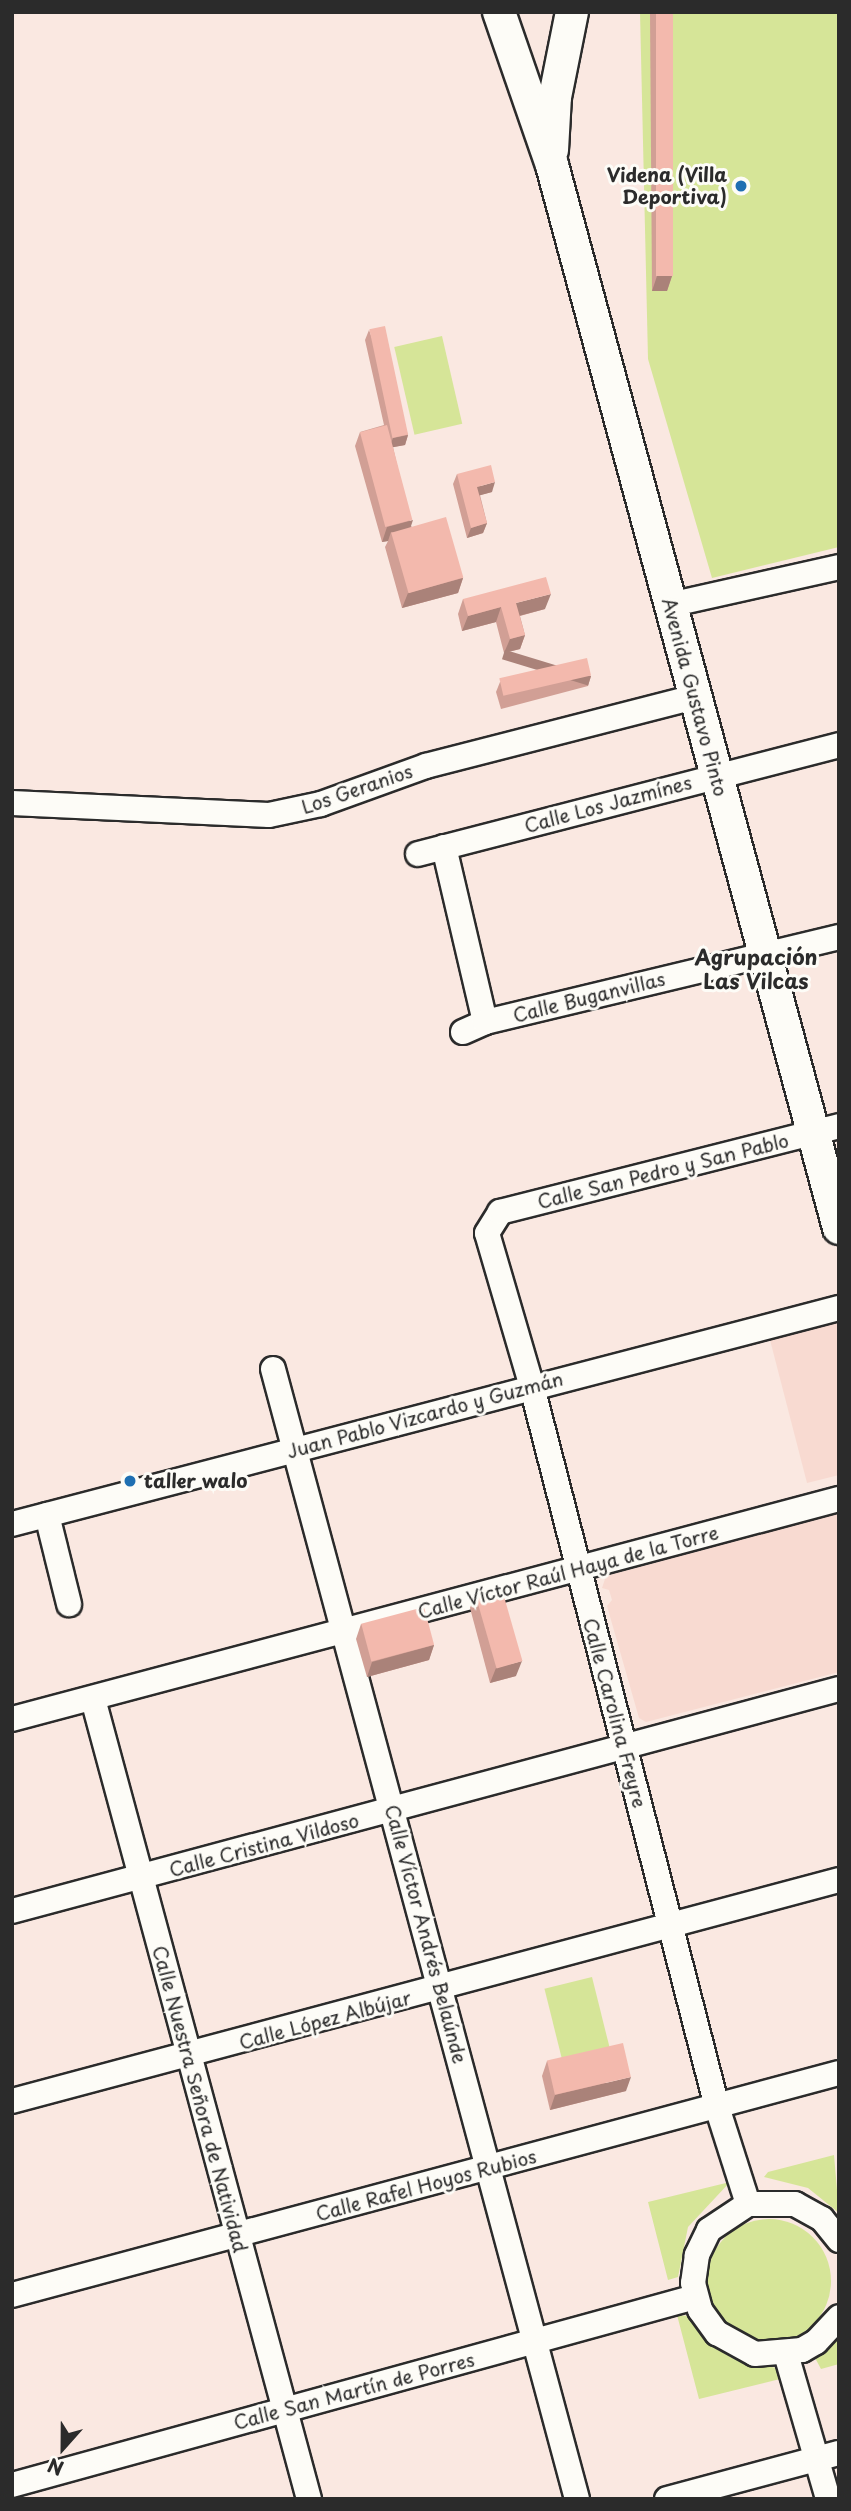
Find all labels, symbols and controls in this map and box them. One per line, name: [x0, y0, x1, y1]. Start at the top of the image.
place label: Videna (Villa Deportiva): [606, 164, 727, 208]
marker: Videna (Villa Deportiva): [733, 178, 749, 194]
street label: Avenida Gustavo Pinto: [657, 595, 733, 799]
street label: Los Geranios: [297, 759, 417, 819]
street label: Calle Los Jazmínes: [521, 770, 695, 838]
district label: Agrupación Las Vilcas: [694, 943, 818, 993]
street label: Calle Buganvillas: [510, 967, 668, 1027]
street label: Calle San Pedro y San Pablo: [535, 1129, 791, 1213]
street label: Juan Pablo Vizcardo y Guzmán: [285, 1367, 565, 1463]
place label: taller walo: [144, 1470, 249, 1492]
marker: taller walo: [122, 1473, 138, 1489]
street label: Calle Víctor Raúl Haya de la Torre: [413, 1520, 723, 1624]
street label: Calle Carolina Freyre: [579, 1616, 651, 1810]
street label: Calle Víctor Andrés Belaúnde: [380, 1801, 472, 2067]
street label: Calle Cristina Vildoso: [167, 1809, 361, 1881]
street label: Calle Nuestra Señora de Natividad: [148, 1943, 252, 2255]
street label: Calle López Albújar: [236, 1986, 414, 2054]
street label: Calle Rafel Hoyos Rubios: [313, 2145, 539, 2225]
street label: Calle San Martín de Porres: [231, 2348, 477, 2434]
north arrow: [28, 2413, 98, 2483]
text: N: [43, 2452, 68, 2483]

